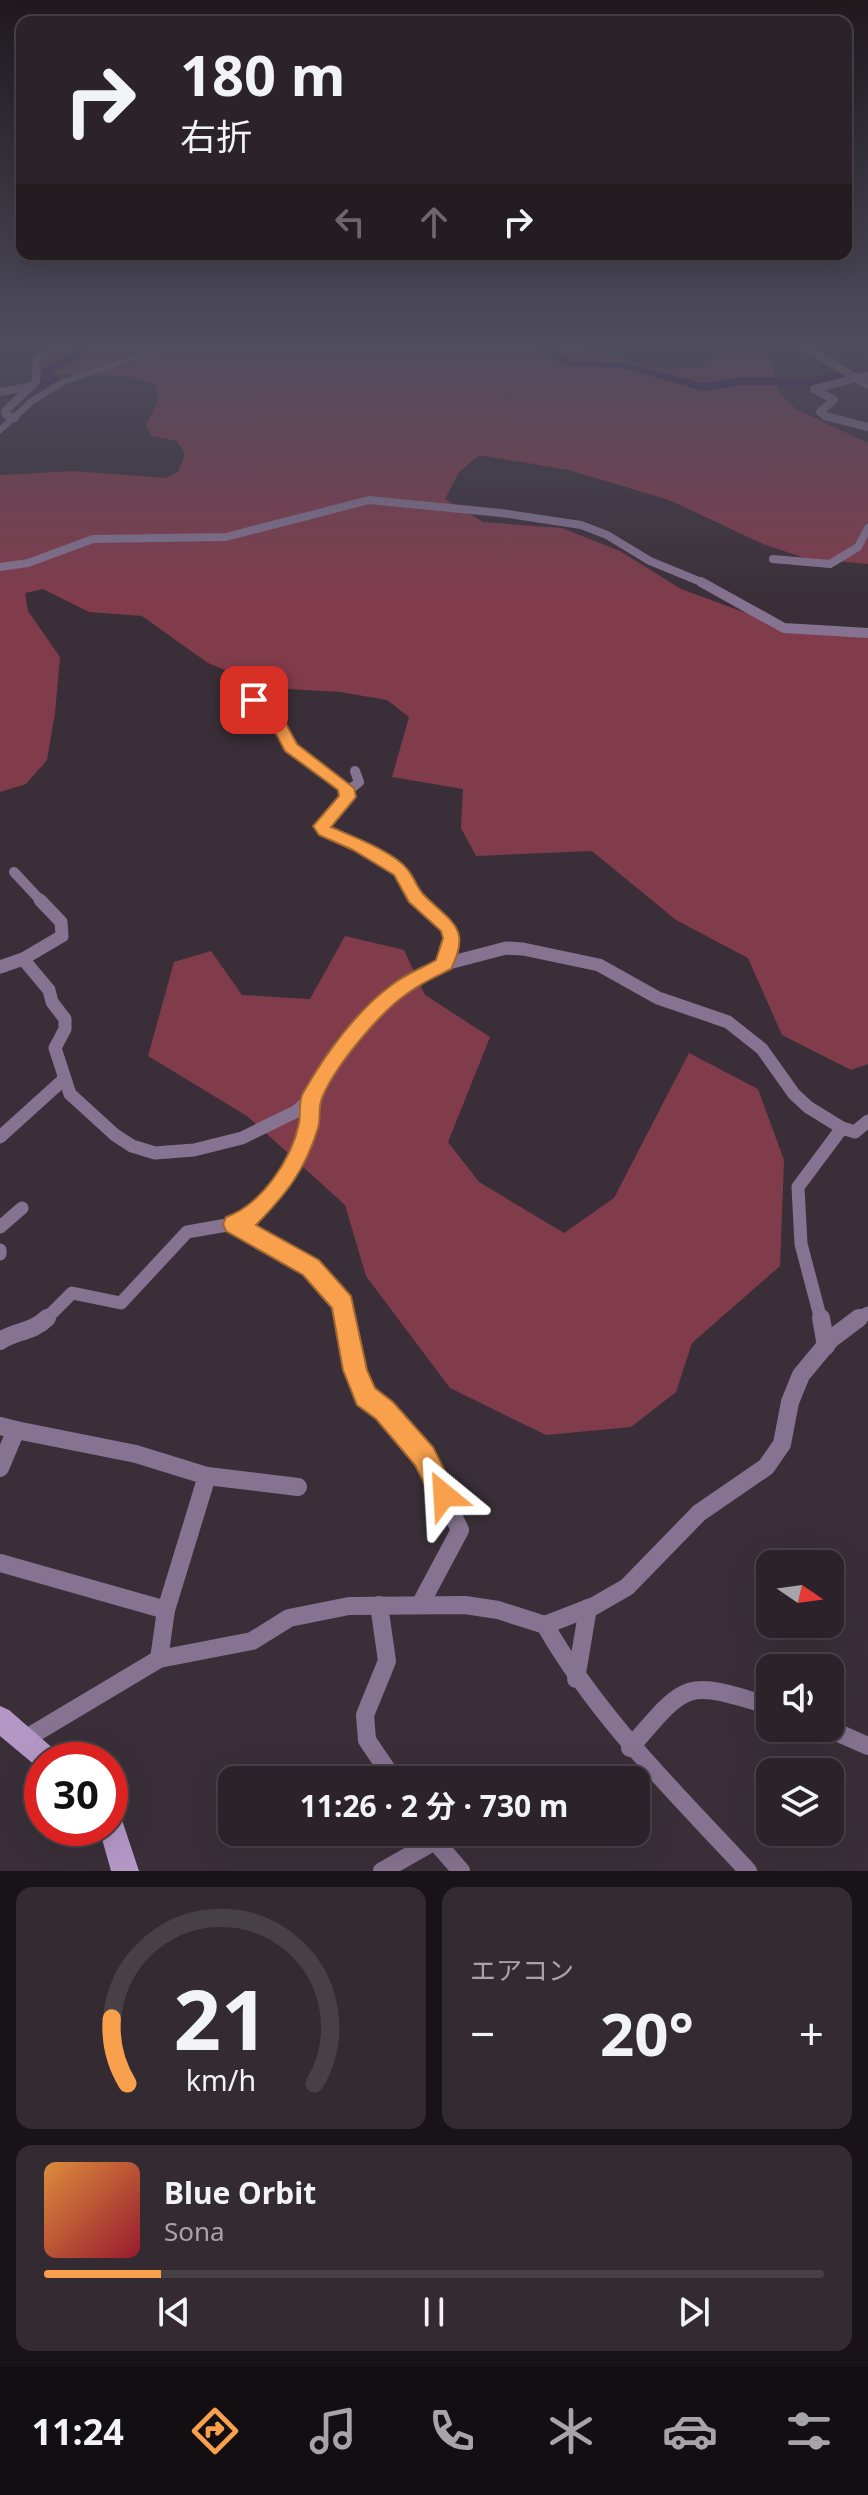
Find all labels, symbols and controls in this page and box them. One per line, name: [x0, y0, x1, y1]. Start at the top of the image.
text: 180 m: [180, 36, 345, 112]
icon: right: [48, 48, 152, 152]
text: 右折: [180, 112, 252, 161]
icon: left: [328, 200, 372, 244]
icon: ahead: [412, 200, 456, 244]
icon: right: [496, 200, 540, 244]
pin: [220, 666, 288, 734]
icon: arrive: [232, 678, 276, 722]
position arrow: [402, 1453, 486, 1537]
north arrow: [756, 1550, 844, 1638]
map controls: [756, 1550, 844, 1846]
button: sound: [756, 1654, 844, 1742]
speed limit sign: 30: [24, 1742, 128, 1846]
button: layers: [756, 1758, 844, 1846]
text: 11:26 · 2 分 · 730 m: [300, 1785, 568, 1826]
text: エアコン: [470, 1952, 574, 1988]
text: 21: [173, 1961, 269, 2074]
text: 20°: [600, 1992, 694, 2074]
text: −: [470, 2003, 495, 2063]
text: +: [799, 2003, 824, 2063]
text: km/h: [186, 2060, 256, 2099]
text: Blue Orbit: [164, 2172, 316, 2213]
text: Sona: [164, 2213, 225, 2249]
icon: previous: [152, 2290, 196, 2334]
icon: pause: [412, 2290, 456, 2334]
icon: next: [672, 2290, 716, 2334]
icon: directions: [187, 2403, 243, 2459]
icon: music: [305, 2403, 361, 2459]
icon: phone: [424, 2403, 480, 2459]
icon: climate: [543, 2403, 599, 2459]
icon: car: [662, 2403, 718, 2459]
icon: filters: [781, 2403, 837, 2459]
text: 11:24: [31, 2407, 124, 2456]

